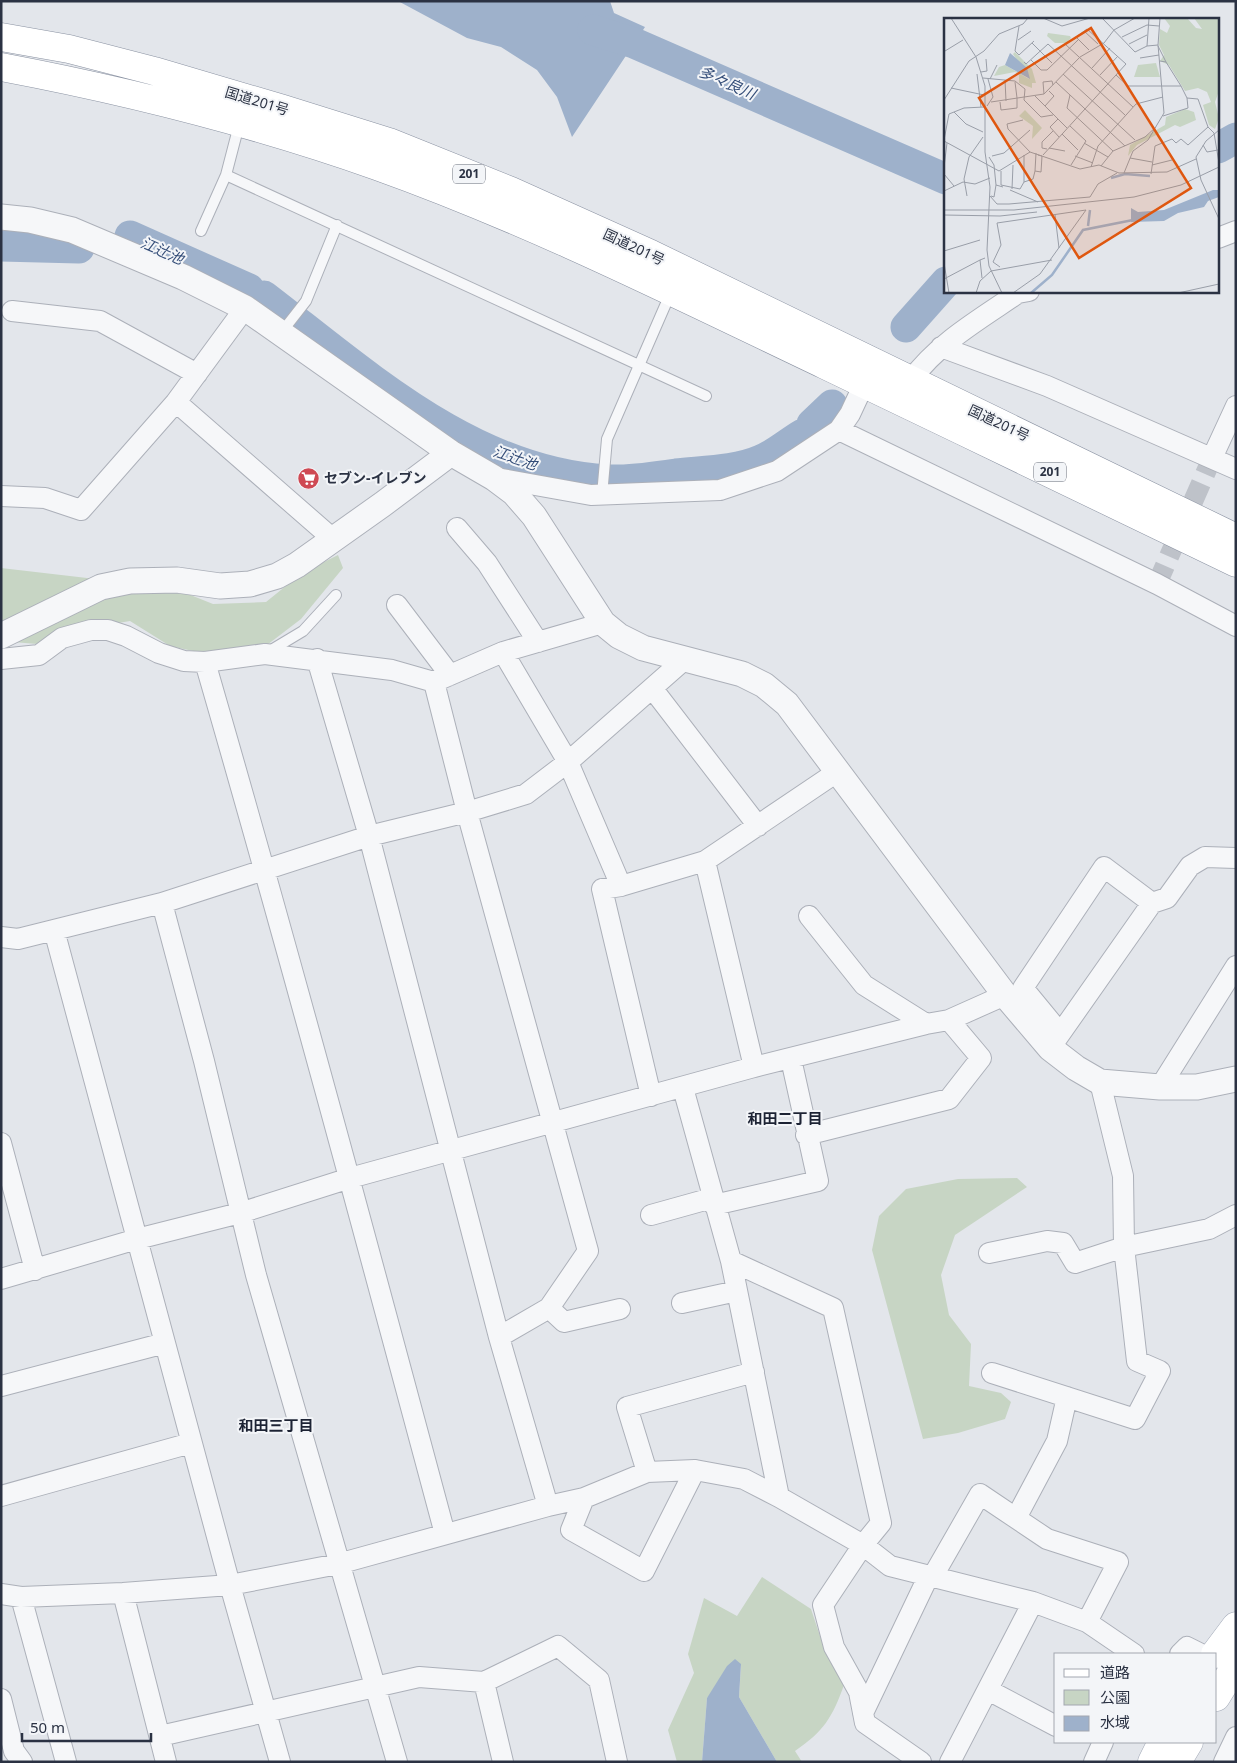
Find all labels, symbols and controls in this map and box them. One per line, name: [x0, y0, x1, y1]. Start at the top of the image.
inset map: [944, 18, 1220, 292]
water label: 多々良川: [696, 61, 761, 104]
street label: 国道201号: [223, 82, 291, 119]
road number: 201: [453, 164, 485, 183]
street label: 国道201号: [600, 224, 668, 269]
water label: 江辻池: [138, 232, 189, 269]
street label: 国道201号: [965, 400, 1033, 445]
water label: 江辻池: [491, 440, 542, 474]
road number: 201: [1034, 462, 1066, 482]
supermarket icon: セブン-イレブン: [296, 466, 320, 490]
place label: セブン-イレブン: [324, 468, 426, 487]
district label: 和田二丁目: [747, 1108, 823, 1128]
district label: 和田三丁目: [238, 1415, 314, 1435]
legend: [1054, 1653, 1217, 1743]
text: 道路: [1100, 1662, 1130, 1682]
text: 公園: [1100, 1687, 1130, 1707]
scale bar: [22, 1710, 151, 1742]
text: 水域: [1100, 1712, 1130, 1732]
text: 50 m: [30, 1717, 65, 1737]

